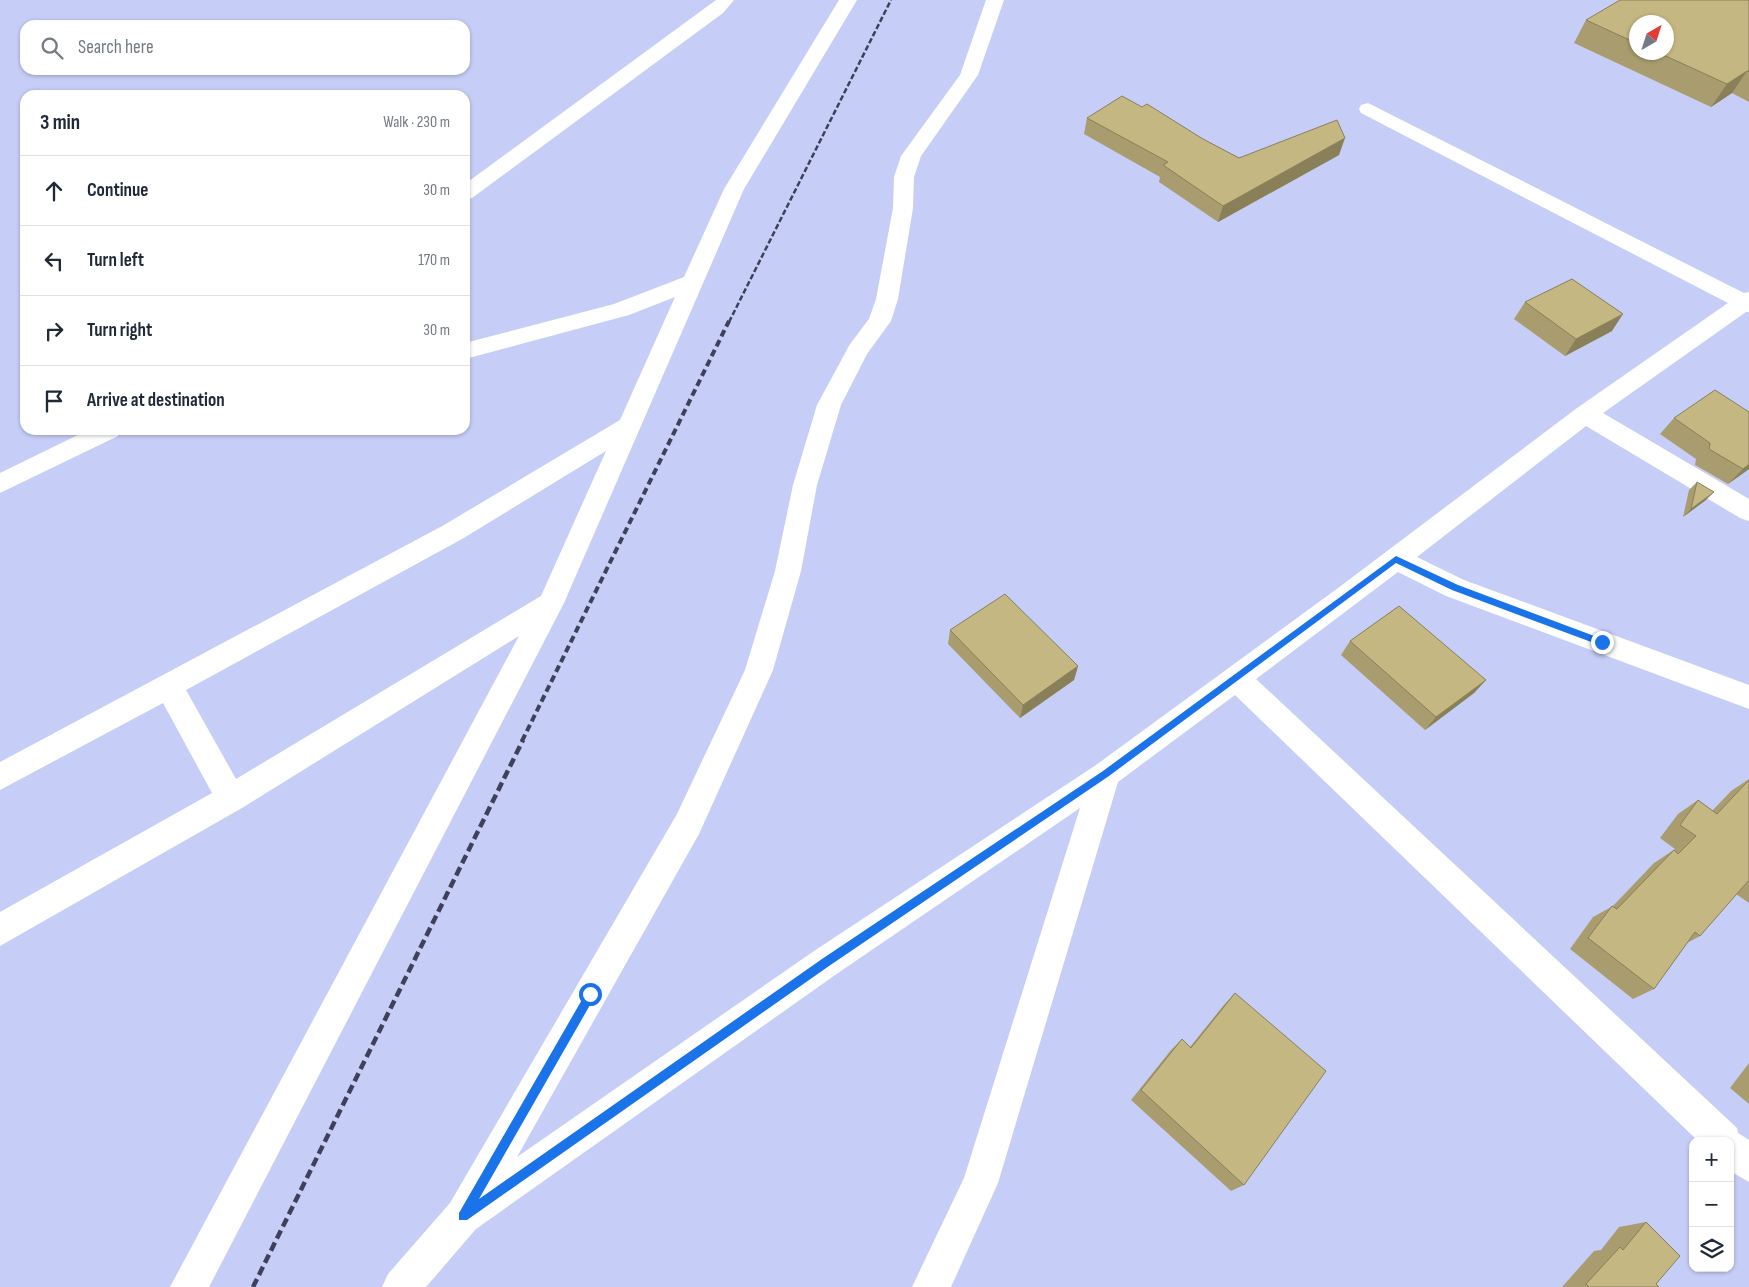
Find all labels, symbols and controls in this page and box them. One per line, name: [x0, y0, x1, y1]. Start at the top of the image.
north arrow: [1629, 15, 1674, 60]
search box: [20, 20, 470, 75]
icon: search: [38, 34, 66, 62]
text: Search here: [78, 36, 154, 59]
text: 3 min: [40, 110, 80, 135]
text: Walk · 230 m: [383, 113, 450, 132]
icon: ahead: [40, 177, 68, 205]
text: Continue: [87, 179, 148, 202]
text: 30 m: [423, 181, 450, 200]
icon: left: [40, 247, 68, 275]
text: Turn left: [87, 249, 144, 272]
text: 170 m: [418, 251, 450, 270]
icon: right: [40, 317, 68, 345]
text: Turn right: [87, 319, 152, 342]
text: 30 m: [423, 321, 450, 340]
icon: arrive: [40, 387, 68, 415]
text: Arrive at destination: [87, 389, 225, 412]
route end: [1591, 631, 1614, 654]
route start: [579, 983, 602, 1006]
map controls: [1689, 1137, 1734, 1272]
button: +: [1689, 1137, 1734, 1182]
button: −: [1689, 1182, 1734, 1227]
button: layers: [1689, 1227, 1734, 1272]

